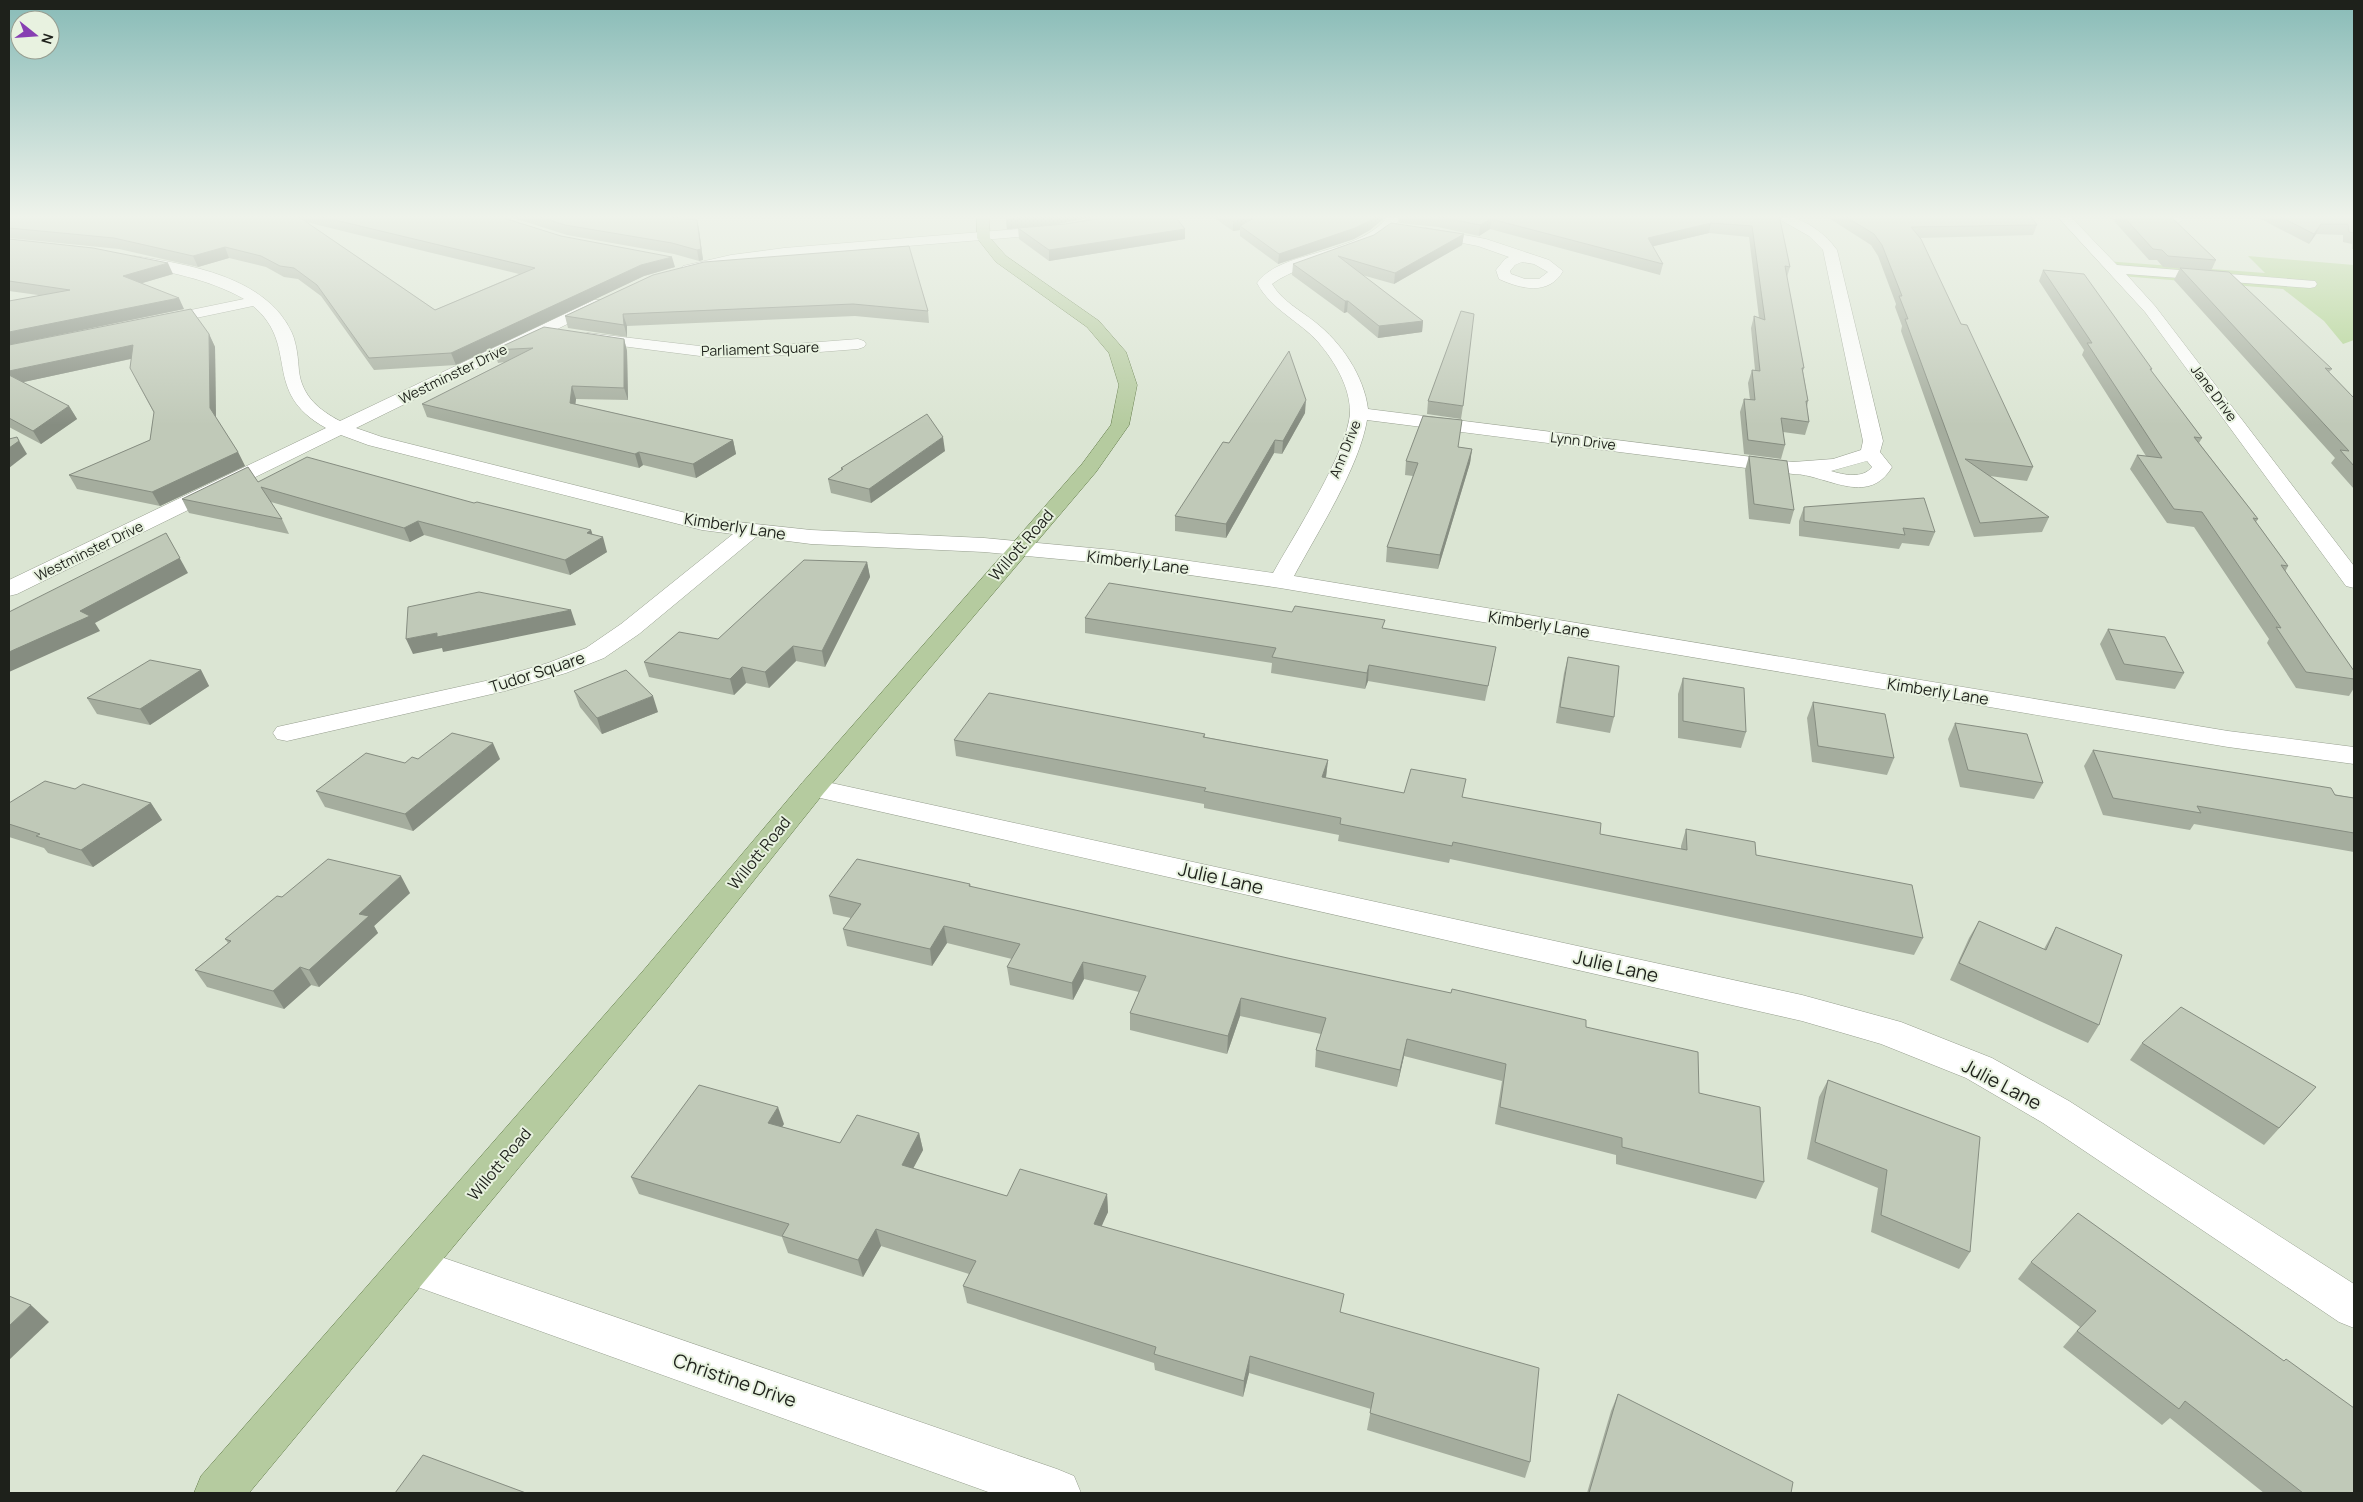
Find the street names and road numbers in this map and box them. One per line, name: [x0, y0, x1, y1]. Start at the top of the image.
street label: Parliament Square: [701, 337, 819, 360]
street label: Westminster Drive: [395, 339, 510, 408]
street label: Jane Drive: [2187, 361, 2242, 425]
street label: Ann Drive: [1324, 417, 1365, 481]
street label: Lynn Drive: [1549, 427, 1617, 454]
street label: Willott Road: [984, 504, 1058, 586]
street label: Kimberly Lane: [683, 507, 787, 545]
street label: Westminster Drive: [31, 516, 146, 585]
street label: Kimberly Lane: [1086, 545, 1190, 579]
street label: Kimberly Lane: [1487, 605, 1591, 643]
street label: Tudor Square: [487, 646, 587, 698]
street label: Kimberly Lane: [1886, 672, 1990, 710]
street label: Willott Road: [723, 812, 795, 894]
street label: Julie Lane: [1176, 856, 1266, 900]
street label: Julie Lane: [1571, 944, 1661, 988]
street label: Julie Lane: [1958, 1052, 2046, 1116]
street label: Willott Road: [462, 1123, 536, 1205]
street label: Christine Drive: [670, 1347, 800, 1413]

